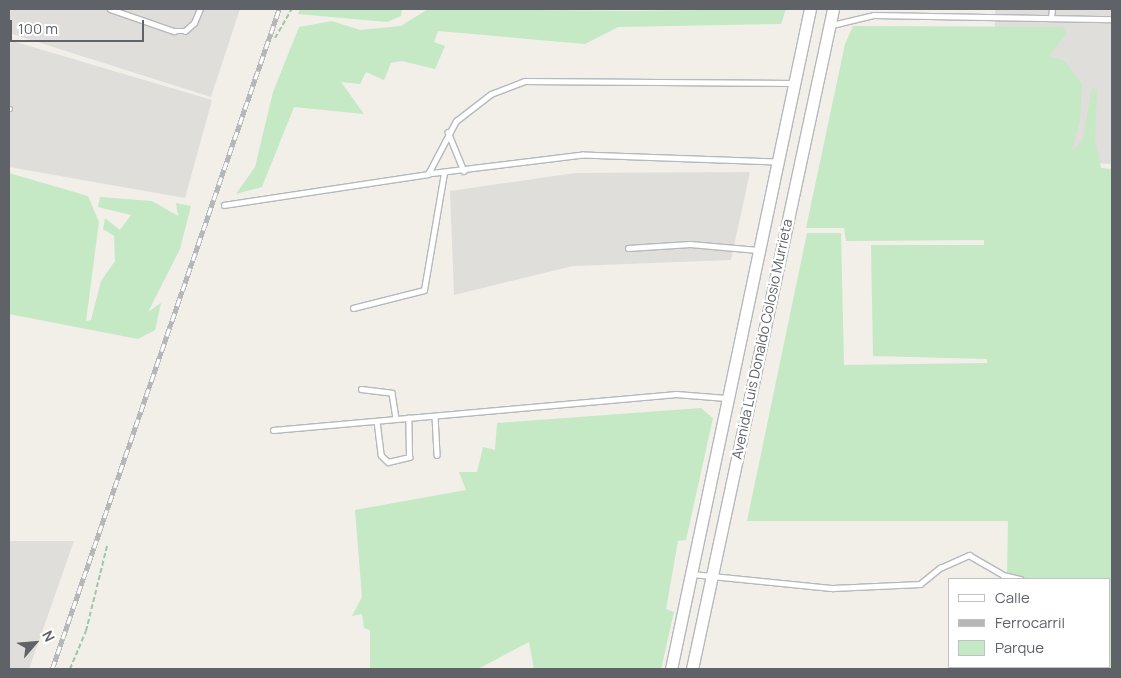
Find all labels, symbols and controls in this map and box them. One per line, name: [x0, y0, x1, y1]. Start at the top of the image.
scale bar: [12, 10, 146, 42]
text: 100 m: [18, 18, 58, 39]
street label: Avenida Luis Donaldo Colosio Murrieta: [728, 217, 796, 461]
legend: [948, 578, 1111, 668]
text: Calle: [995, 587, 1030, 608]
text: Ferrocarril: [995, 612, 1065, 633]
north arrow: [10, 618, 60, 668]
text: N: [38, 627, 60, 645]
text: Parque: [995, 637, 1044, 658]

